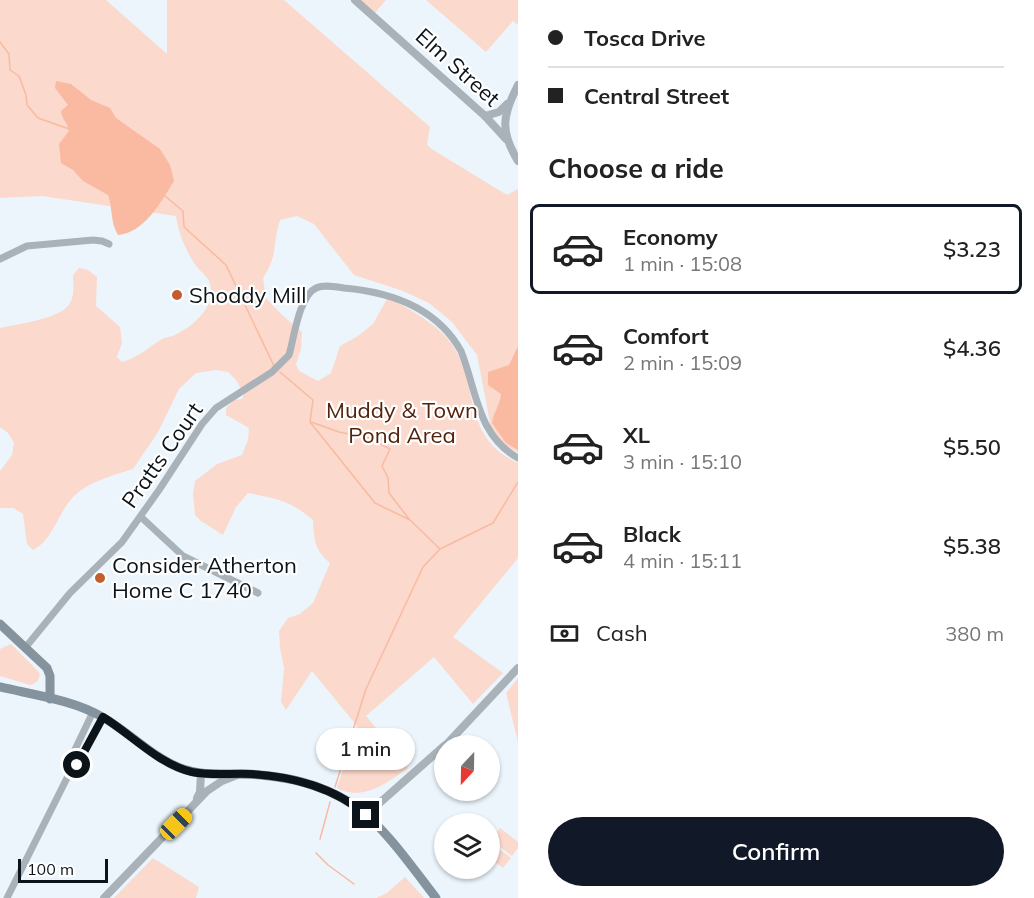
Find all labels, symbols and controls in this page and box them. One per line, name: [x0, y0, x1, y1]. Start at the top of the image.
street label: Elm Street: [410, 22, 506, 112]
text: Tosca Drive: [584, 24, 706, 52]
text: Central Street: [584, 82, 729, 110]
text: Choose a ride: [548, 151, 724, 185]
icon: car: [551, 222, 605, 276]
text: Economy: [623, 223, 718, 251]
text: $3.23: [943, 235, 1001, 263]
text: 1 min · 15:08: [623, 251, 742, 276]
place label: Shoddy Mill: [189, 281, 307, 309]
marker: Shoddy Mill: [170, 288, 184, 302]
icon: car: [551, 321, 605, 375]
text: Comfort: [623, 322, 709, 350]
text: $4.36: [943, 334, 1001, 362]
text: 2 min · 15:09: [623, 350, 742, 375]
street label: Pratts Court: [115, 396, 209, 513]
park label: Muddy & Town Pond Area: [326, 396, 478, 449]
icon: car: [551, 420, 605, 474]
text: XL: [623, 421, 650, 449]
text: $5.50: [943, 433, 1001, 461]
text: 3 min · 15:10: [623, 449, 742, 474]
icon: car: [551, 519, 605, 573]
text: Black: [623, 520, 681, 548]
text: $5.38: [943, 532, 1001, 560]
text: 4 min · 15:11: [623, 548, 742, 573]
place label: Consider Atherton Home C 1740: [112, 551, 297, 604]
marker: Consider Atherton Home C 1740: [93, 571, 107, 585]
icon: cash: [548, 617, 581, 650]
text: Cash: [596, 619, 648, 647]
text: 380 m: [945, 621, 1004, 646]
callout: 1 min: [316, 728, 416, 770]
north arrow: [434, 735, 500, 801]
map controls: [434, 735, 500, 879]
text: 1 min: [340, 736, 391, 761]
route start: [63, 751, 90, 778]
route end: [352, 801, 379, 828]
car: [157, 805, 195, 843]
button: layers: [434, 813, 500, 879]
button: Confirm: [548, 817, 1004, 886]
scale bar: [18, 856, 108, 884]
text: 100 m: [27, 859, 74, 879]

